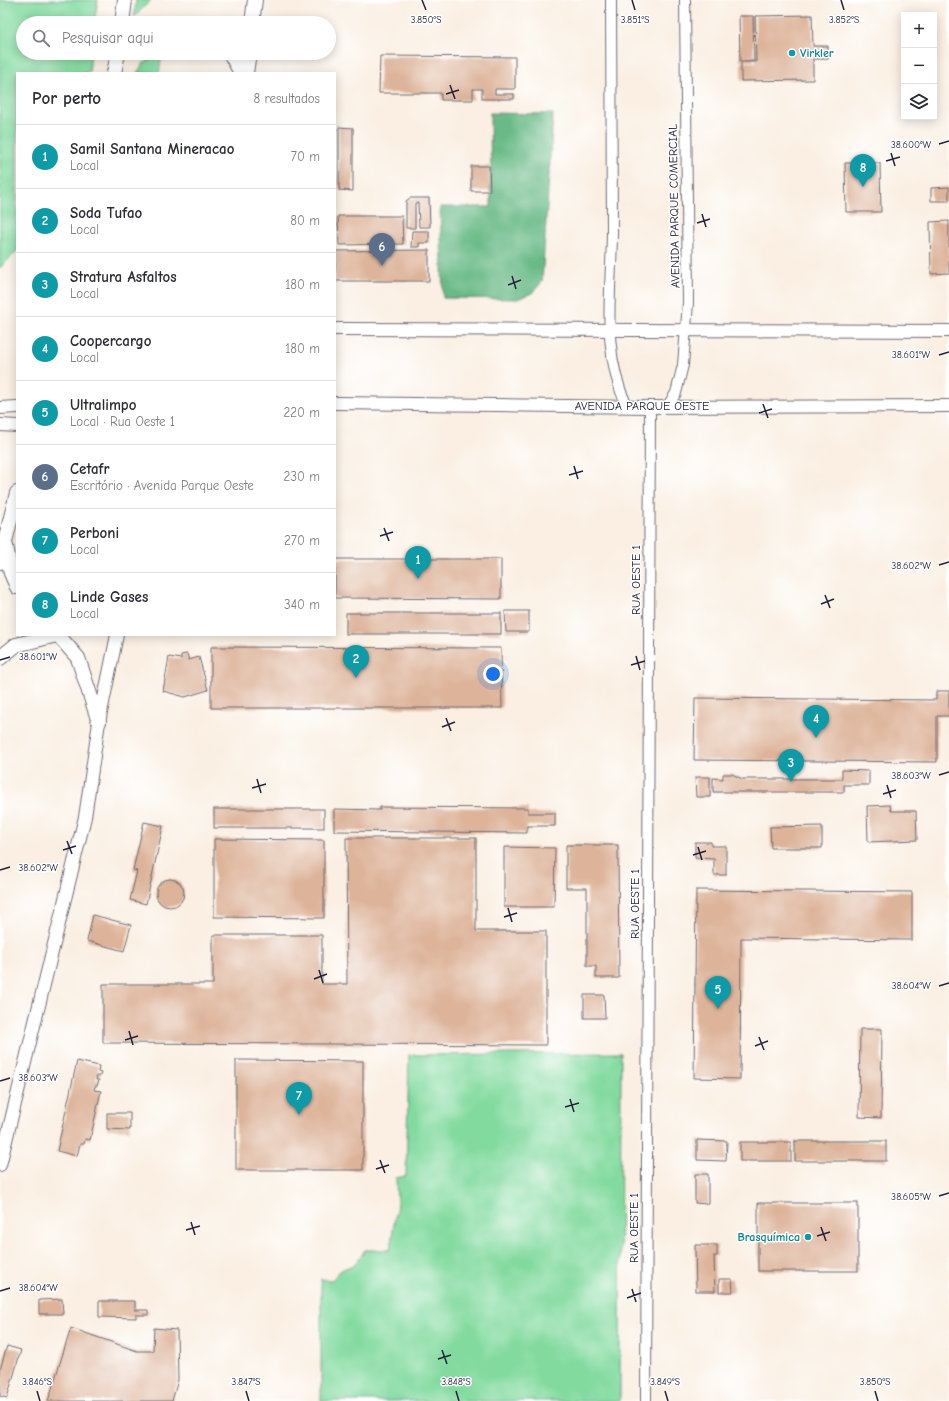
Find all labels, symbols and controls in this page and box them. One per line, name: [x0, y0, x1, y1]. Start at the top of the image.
map controls: [901, 12, 937, 120]
button: +: [901, 12, 937, 48]
text: 3.850°S: [410, 14, 442, 26]
text: 3.851°S: [620, 14, 650, 26]
text: 3.852°S: [829, 14, 860, 26]
search box: [16, 16, 336, 60]
icon: search: [30, 27, 52, 49]
text: Pesquisar aqui: [62, 29, 154, 47]
place label: Virkler: [800, 46, 834, 60]
marker: Virkler: [787, 48, 797, 58]
button: −: [901, 48, 937, 84]
button: layers: [901, 84, 937, 120]
text: Por perto: [32, 89, 101, 108]
text: 8 resultados: [254, 91, 320, 106]
street label: AVENIDA PARQUE COMERCIAL: [666, 124, 682, 288]
text: 38.600°W: [891, 139, 932, 151]
text: Samil Santana Mineracao: [70, 140, 234, 158]
text: 1: [42, 149, 48, 164]
text: 70 m: [291, 149, 320, 164]
pin: 8: [850, 154, 876, 187]
text: Local: [70, 158, 99, 173]
text: Soda Tufao: [70, 204, 142, 222]
text: 2: [42, 213, 48, 228]
text: 80 m: [290, 213, 320, 228]
text: Local: [70, 222, 99, 237]
pin: 6: [369, 233, 395, 266]
text: Stratura Asfaltos: [70, 268, 177, 286]
text: 3: [42, 277, 48, 292]
text: 180 m: [285, 277, 320, 292]
text: Local: [70, 286, 99, 301]
text: Coopercargo: [70, 332, 152, 350]
text: 4: [42, 341, 48, 356]
text: 180 m: [285, 341, 320, 356]
text: 38.601°W: [892, 349, 931, 361]
text: Local: [70, 350, 99, 365]
text: Ultralimpo: [70, 396, 136, 414]
street label: AVENIDA PARQUE OESTE: [575, 399, 709, 413]
text: 5: [42, 405, 48, 420]
text: 220 m: [283, 405, 320, 420]
text: Local · Rua Oeste 1: [70, 414, 175, 429]
text: Cetafr: [70, 460, 109, 478]
text: 6: [42, 469, 48, 484]
text: 230 m: [284, 469, 320, 484]
text: Escritório · Avenida Parque Oeste: [70, 478, 254, 493]
text: Perboni: [70, 524, 119, 542]
text: 7: [42, 533, 48, 548]
text: 270 m: [284, 533, 320, 548]
text: Local: [70, 542, 99, 557]
street label: RUA OESTE 1: [629, 545, 643, 615]
pin: 1: [405, 546, 431, 579]
text: 38.602°W: [891, 560, 931, 572]
text: Linde Gases: [70, 588, 148, 606]
text: 8: [42, 597, 48, 612]
text: 340 m: [284, 597, 320, 612]
text: Local: [70, 606, 99, 621]
pin: 2: [343, 645, 369, 678]
text: 38.601°W: [19, 651, 58, 663]
your location: [483, 664, 503, 684]
pin: 4: [803, 705, 829, 738]
pin: 3: [778, 749, 804, 782]
text: 38.603°W: [891, 770, 931, 782]
text: 38.602°W: [18, 862, 58, 874]
street label: RUA OESTE 1: [628, 869, 642, 939]
pin: 5: [705, 976, 731, 1009]
text: 38.604°W: [891, 980, 931, 992]
text: 38.603°W: [18, 1072, 58, 1084]
pin: 7: [286, 1082, 312, 1115]
text: 38.605°W: [891, 1191, 931, 1203]
street label: RUA OESTE 1: [627, 1193, 641, 1263]
place label: Brasquímica: [738, 1230, 800, 1244]
marker: Brasquímica: [803, 1232, 813, 1242]
text: 38.604°W: [18, 1282, 58, 1294]
text: 3.846°S: [22, 1376, 52, 1388]
text: 3.847°S: [231, 1376, 261, 1388]
text: 3.848°S: [441, 1376, 471, 1388]
text: 3.849°S: [650, 1376, 680, 1388]
text: 3.850°S: [859, 1376, 891, 1388]

